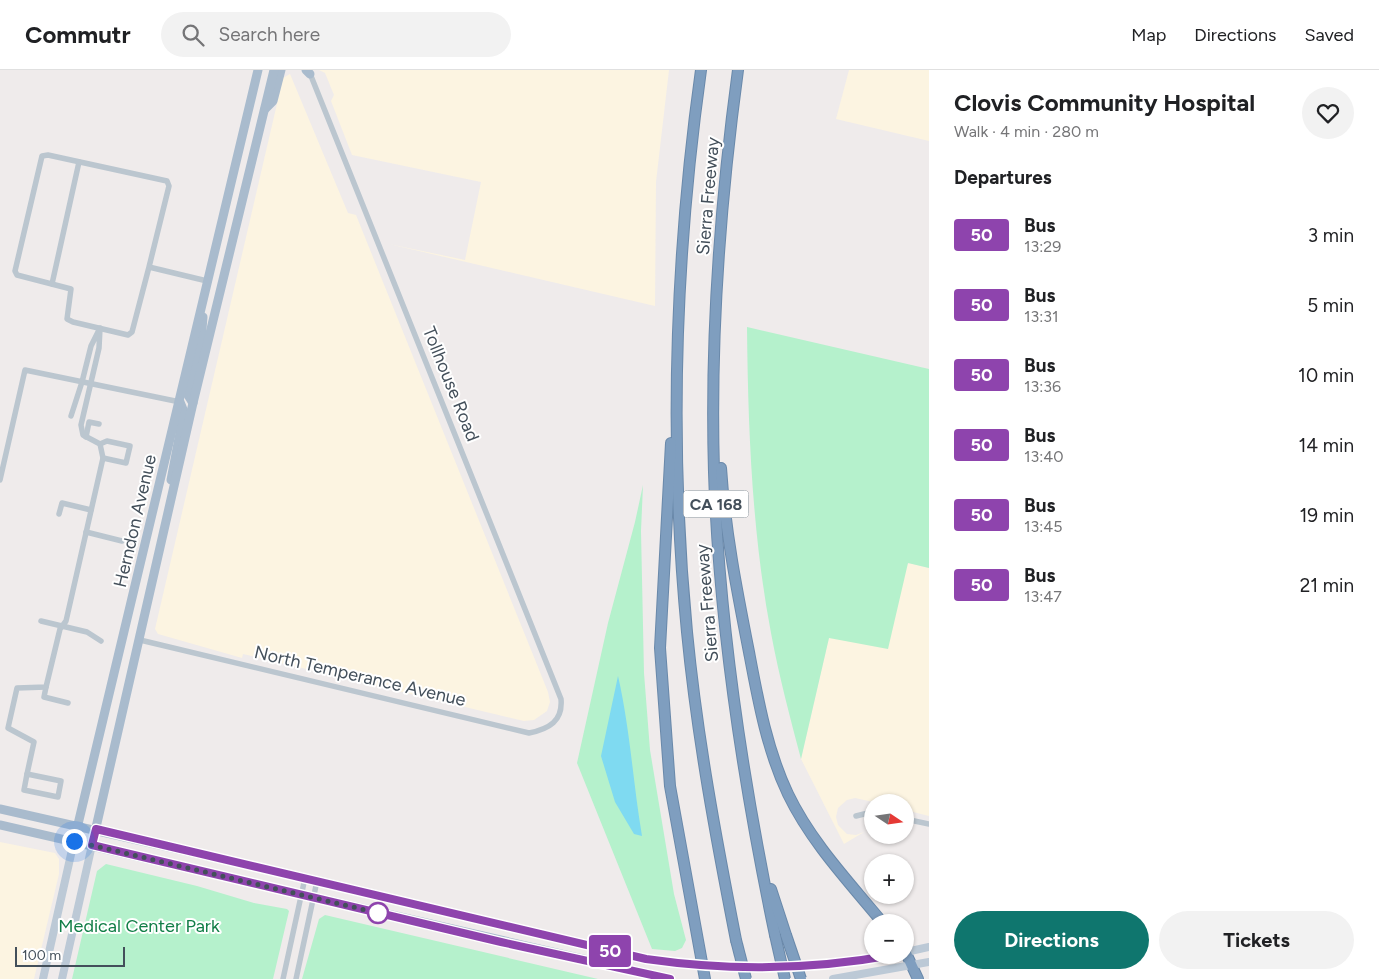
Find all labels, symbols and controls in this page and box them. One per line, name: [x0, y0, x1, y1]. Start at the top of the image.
search box: [161, 12, 511, 57]
text: Commutr: [25, 20, 131, 49]
icon: search: [179, 21, 207, 49]
text: Search here: [219, 23, 320, 46]
text: Map: [1131, 24, 1166, 46]
text: Directions: [1194, 24, 1276, 46]
text: Saved: [1304, 24, 1354, 46]
button: heart: [1302, 87, 1354, 139]
text: Clovis Community Hospital: [954, 88, 1255, 117]
text: Walk · 4 min · 280 m: [954, 122, 1099, 141]
street label: Sierra Freeway: [692, 136, 724, 256]
text: Departures: [954, 166, 1052, 189]
text: Bus: [1024, 214, 1055, 237]
text: 50: [970, 224, 993, 246]
text: 3 min: [1308, 224, 1354, 247]
text: 13:29: [1024, 237, 1061, 256]
text: Bus: [1024, 284, 1055, 307]
text: 50: [970, 294, 993, 316]
text: 5 min: [1307, 294, 1354, 317]
text: 13:31: [1024, 307, 1059, 326]
street label: Tollhouse Road: [418, 323, 484, 445]
text: Bus: [1024, 354, 1055, 377]
text: 50: [970, 364, 993, 386]
text: 10 min: [1298, 364, 1354, 387]
text: 13:36: [1024, 377, 1061, 396]
text: Bus: [1024, 424, 1055, 447]
text: 50: [970, 434, 993, 456]
text: 14 min: [1298, 434, 1354, 457]
text: 13:40: [1024, 447, 1064, 466]
street label: Herndon Avenue: [109, 452, 161, 590]
road number: CA 168: [684, 490, 748, 518]
text: Bus: [1024, 494, 1055, 517]
text: 50: [970, 504, 993, 526]
text: 19 min: [1300, 504, 1354, 527]
text: 13:45: [1024, 517, 1063, 536]
street label: Sierra Freeway: [691, 543, 723, 663]
text: Bus: [1024, 564, 1055, 587]
text: 50: [970, 574, 993, 596]
text: 21 min: [1300, 574, 1354, 597]
text: 13:47: [1024, 587, 1062, 606]
street label: North Temperance Avenue: [252, 641, 468, 711]
north arrow: [864, 794, 914, 844]
map controls: [864, 794, 914, 964]
your location: [62, 829, 87, 854]
button: +: [864, 854, 914, 904]
unlabelled marker: [367, 902, 389, 924]
button: Directions: [954, 911, 1149, 969]
button: Tickets: [1159, 911, 1354, 969]
button: −: [864, 914, 914, 964]
park label: Medical Center Park: [58, 915, 220, 937]
line badge: 50: [588, 935, 632, 967]
text: 50: [599, 940, 621, 962]
scale bar: [15, 944, 125, 967]
text: 100 m: [22, 947, 61, 964]

